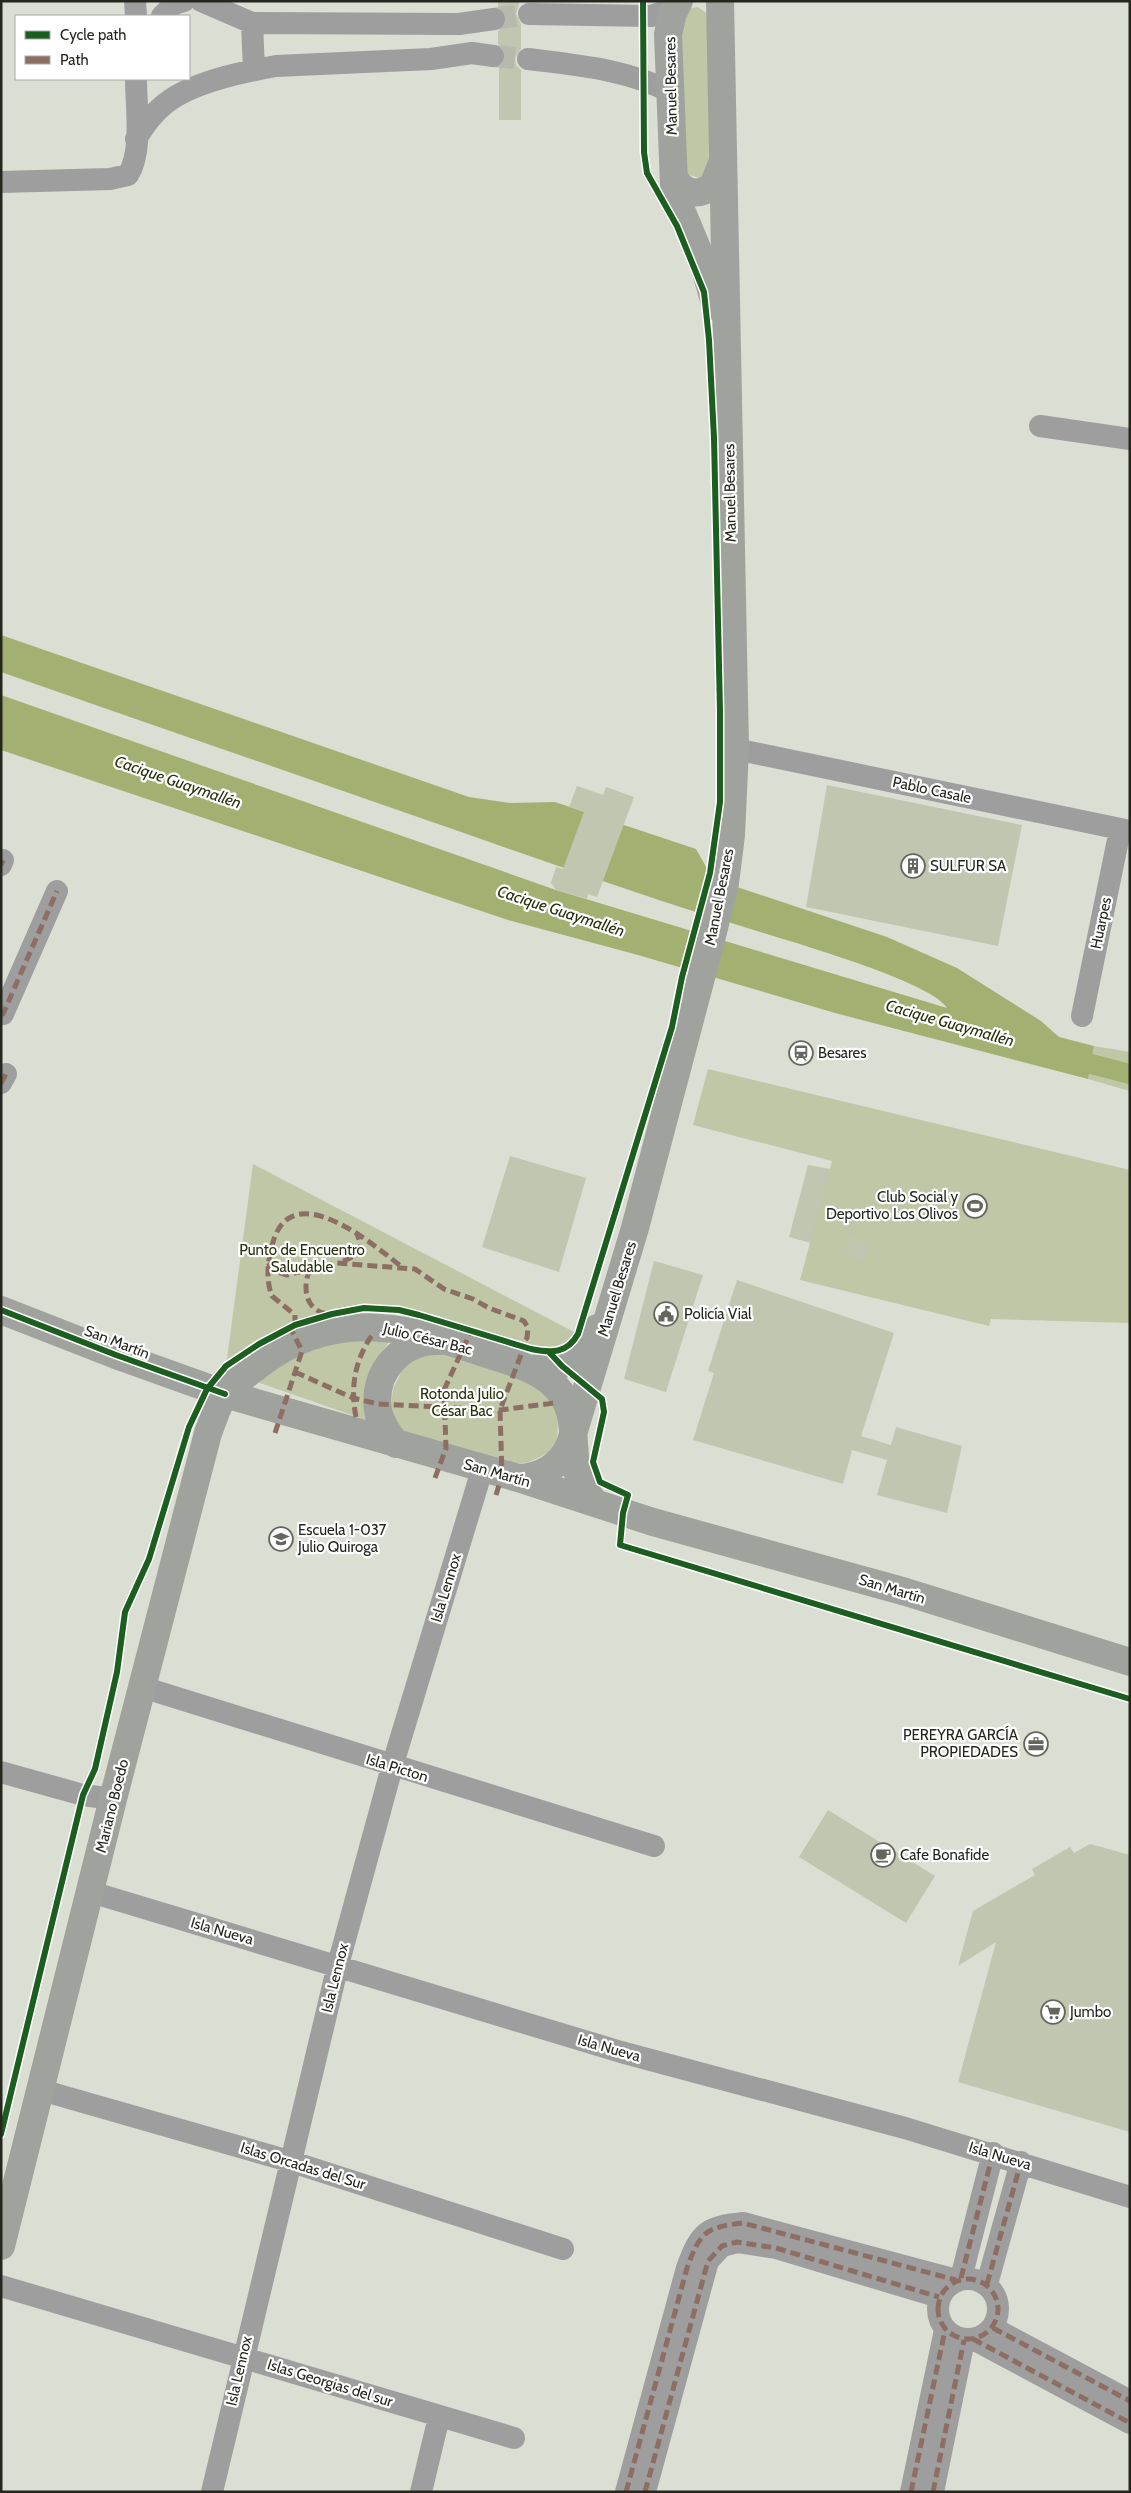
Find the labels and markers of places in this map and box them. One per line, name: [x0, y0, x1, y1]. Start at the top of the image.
building icon: SULFUR SA: [900, 853, 926, 879]
place label: SULFUR SA: [930, 857, 1007, 875]
station icon: Besares: [788, 1040, 814, 1066]
place label: Besares: [818, 1044, 866, 1062]
place label: Club Social y Deportivo Los Olivos: [826, 1188, 958, 1223]
sports icon: Club Social y Deportivo Los Olivos: [962, 1193, 988, 1219]
public building icon: Policía Vial: [653, 1301, 679, 1327]
place label: Policía Vial: [684, 1305, 752, 1323]
place label: Escuela 1-037 Julio Quiroga: [297, 1521, 387, 1556]
school or university icon: Escuela 1-037 Julio Quiroga: [268, 1526, 294, 1552]
place label: PEREYRA GARCÍA PROPIEDADES: [903, 1725, 1019, 1761]
office icon: PEREYRA GARCÍA PROPIEDADES: [1023, 1731, 1049, 1757]
cafe icon: Cafe Bonafide: [870, 1842, 896, 1868]
place label: Cafe Bonafide: [900, 1846, 989, 1864]
supermarket icon: Jumbo: [1040, 1999, 1066, 2025]
place label: Jumbo: [1069, 2003, 1111, 2021]

